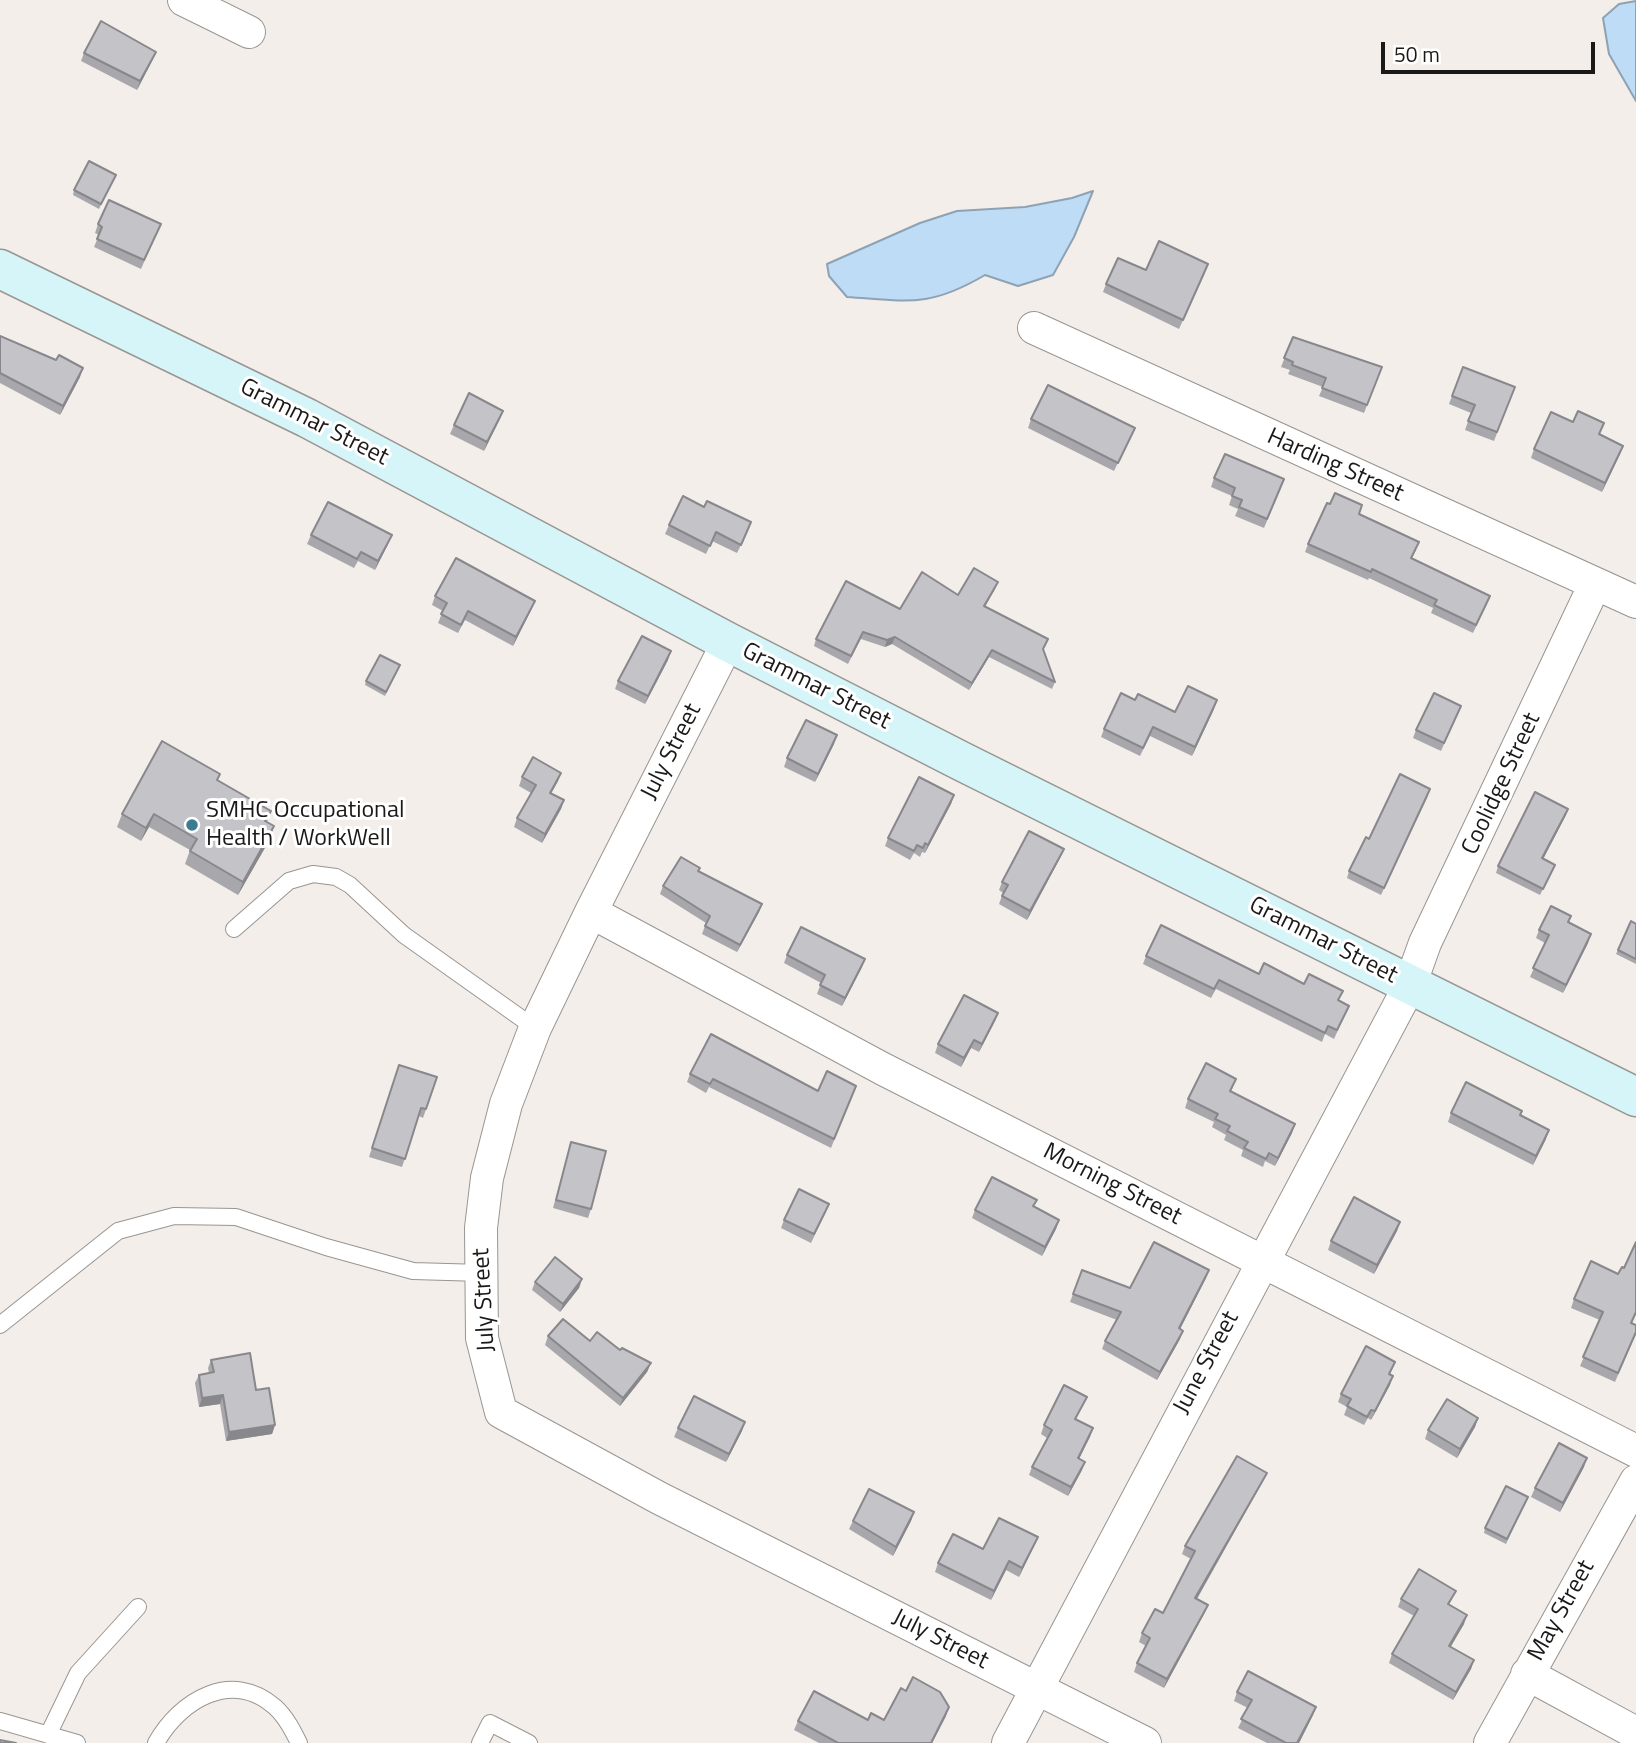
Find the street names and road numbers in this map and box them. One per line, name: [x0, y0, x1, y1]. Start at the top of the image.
street label: Grammar Street: [235, 373, 393, 473]
street label: Harding Street: [1262, 423, 1408, 509]
street label: Grammar Street: [737, 637, 895, 737]
street label: July Street: [636, 699, 708, 805]
street label: Coolidge Street: [1457, 708, 1547, 860]
street label: Grammar Street: [1244, 891, 1402, 991]
street label: Morning Street: [1038, 1138, 1186, 1232]
street label: July Street: [468, 1247, 502, 1353]
street label: June Street: [1168, 1307, 1246, 1419]
street label: May Street: [1523, 1556, 1601, 1666]
street label: July Street: [887, 1604, 993, 1676]

